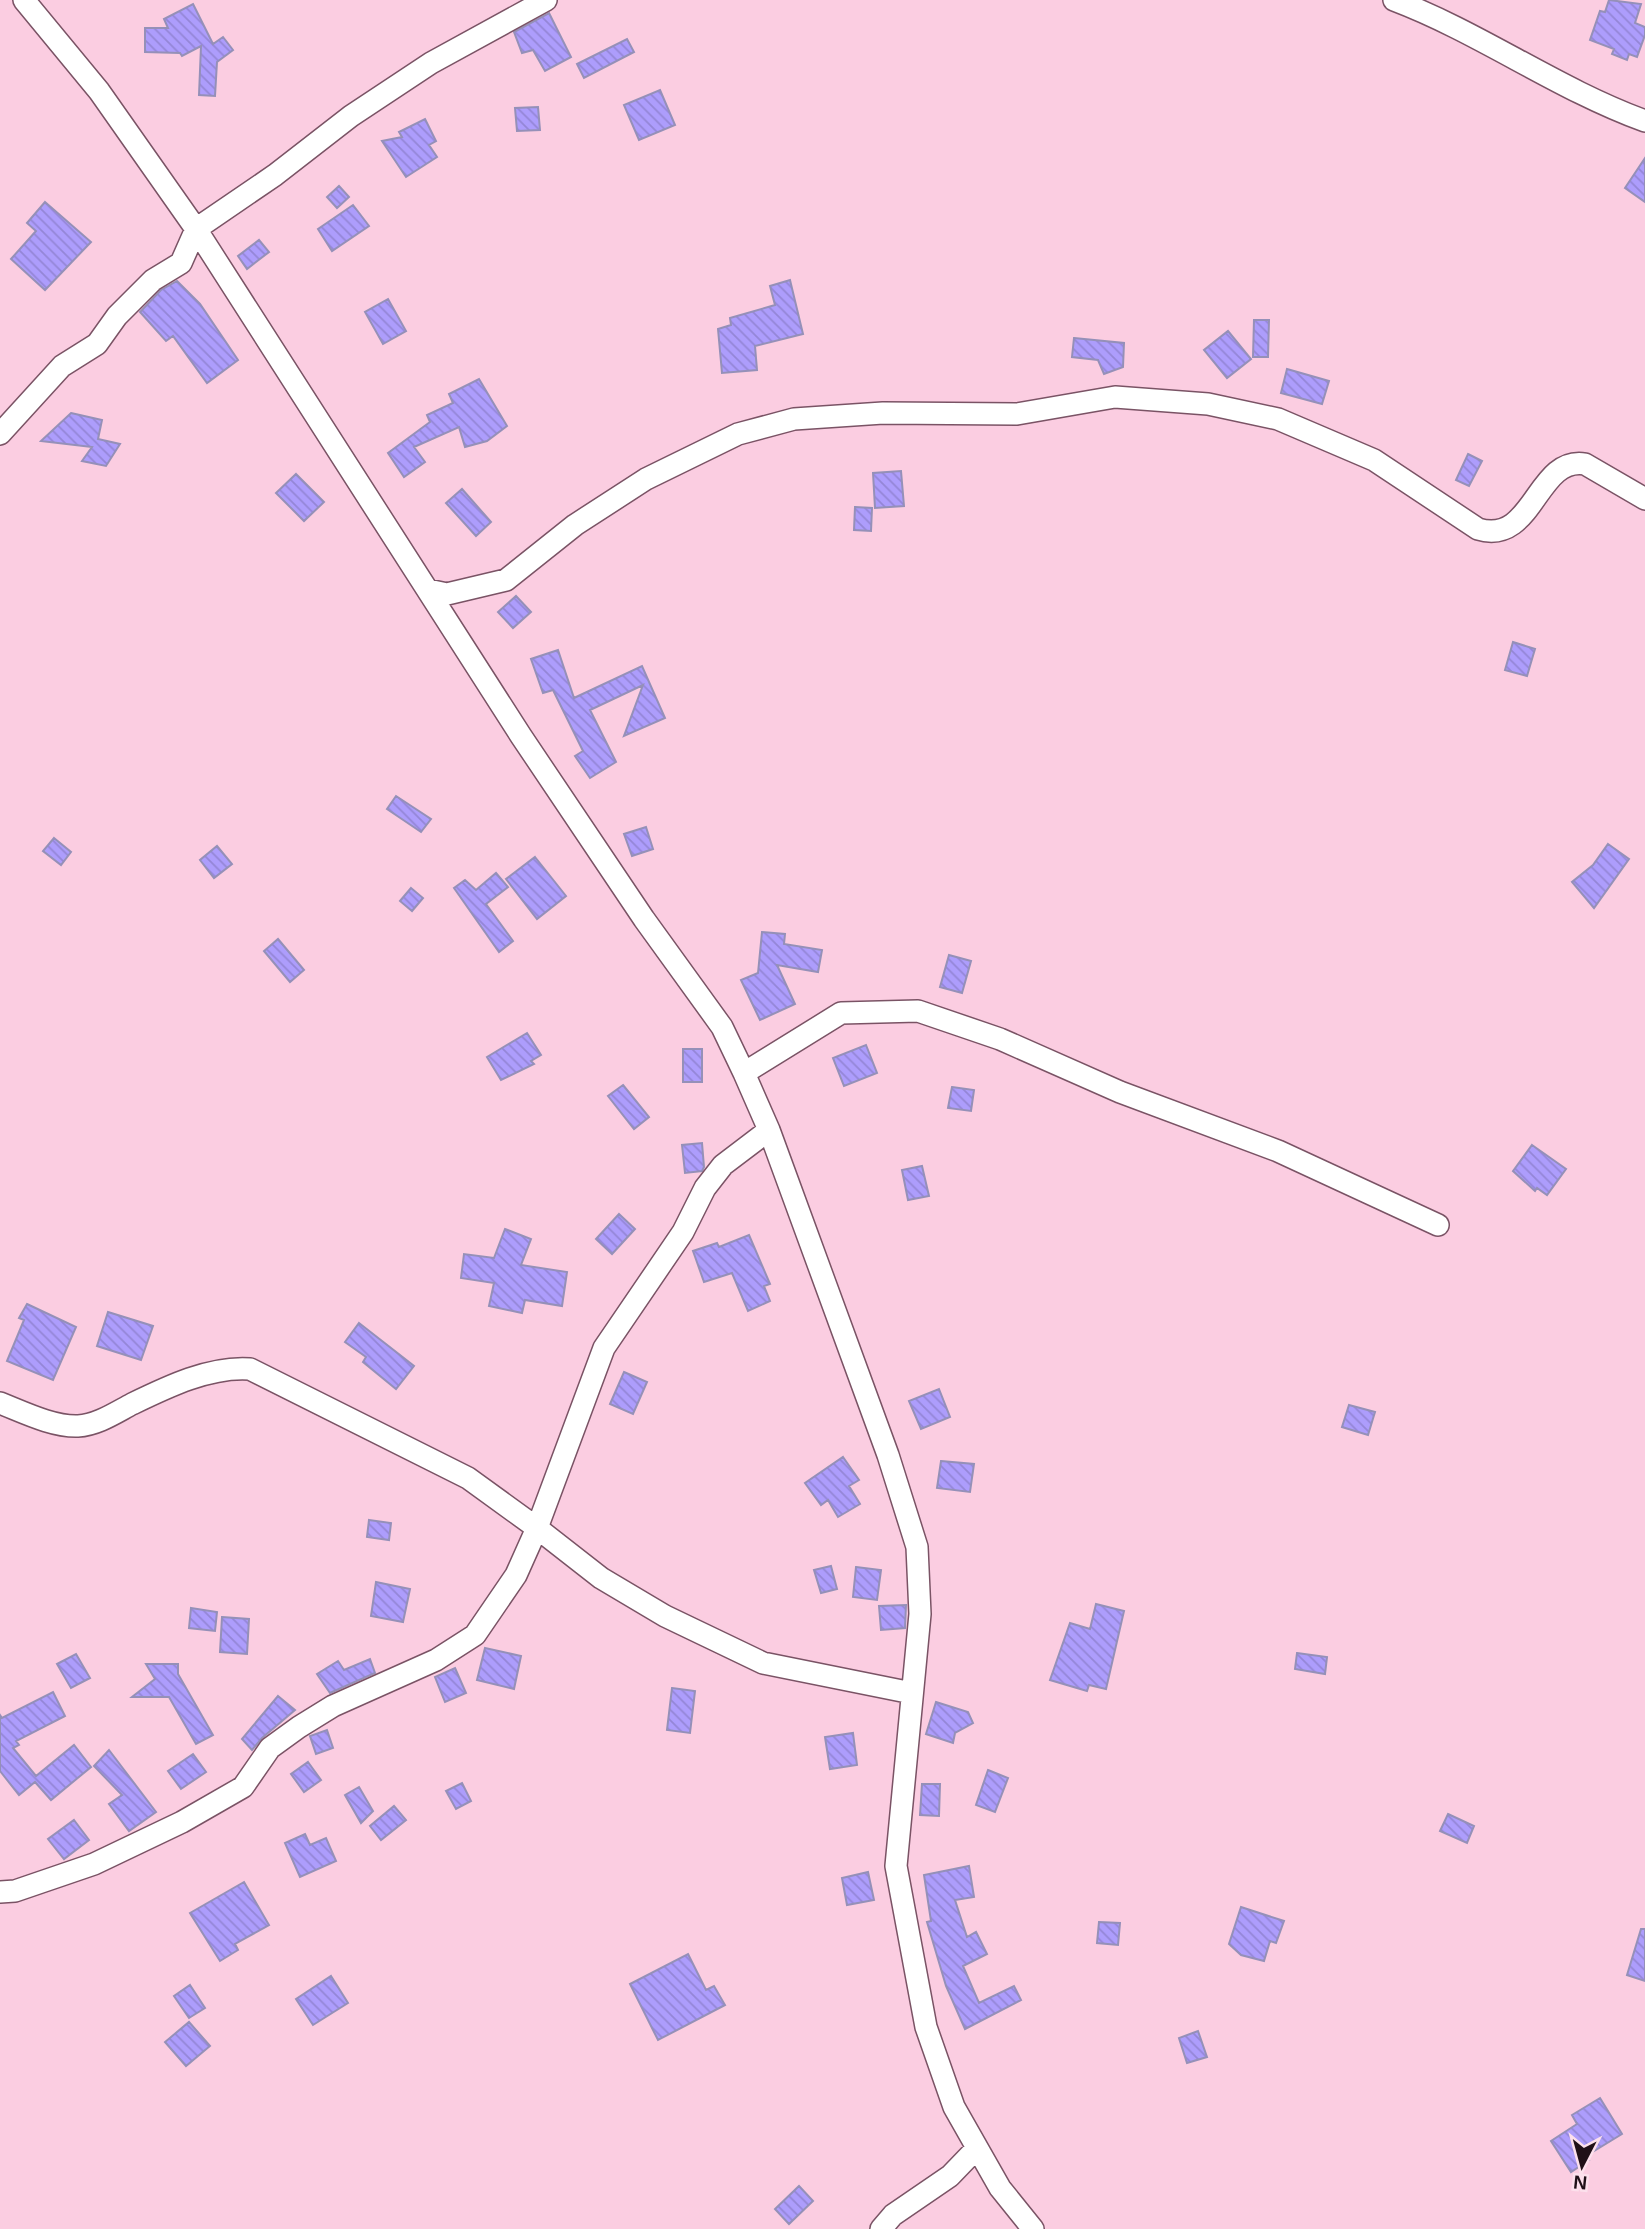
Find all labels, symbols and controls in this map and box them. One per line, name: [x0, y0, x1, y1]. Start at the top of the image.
north arrow: [1547, 2131, 1617, 2201]
text: N: [1572, 2171, 1588, 2194]

